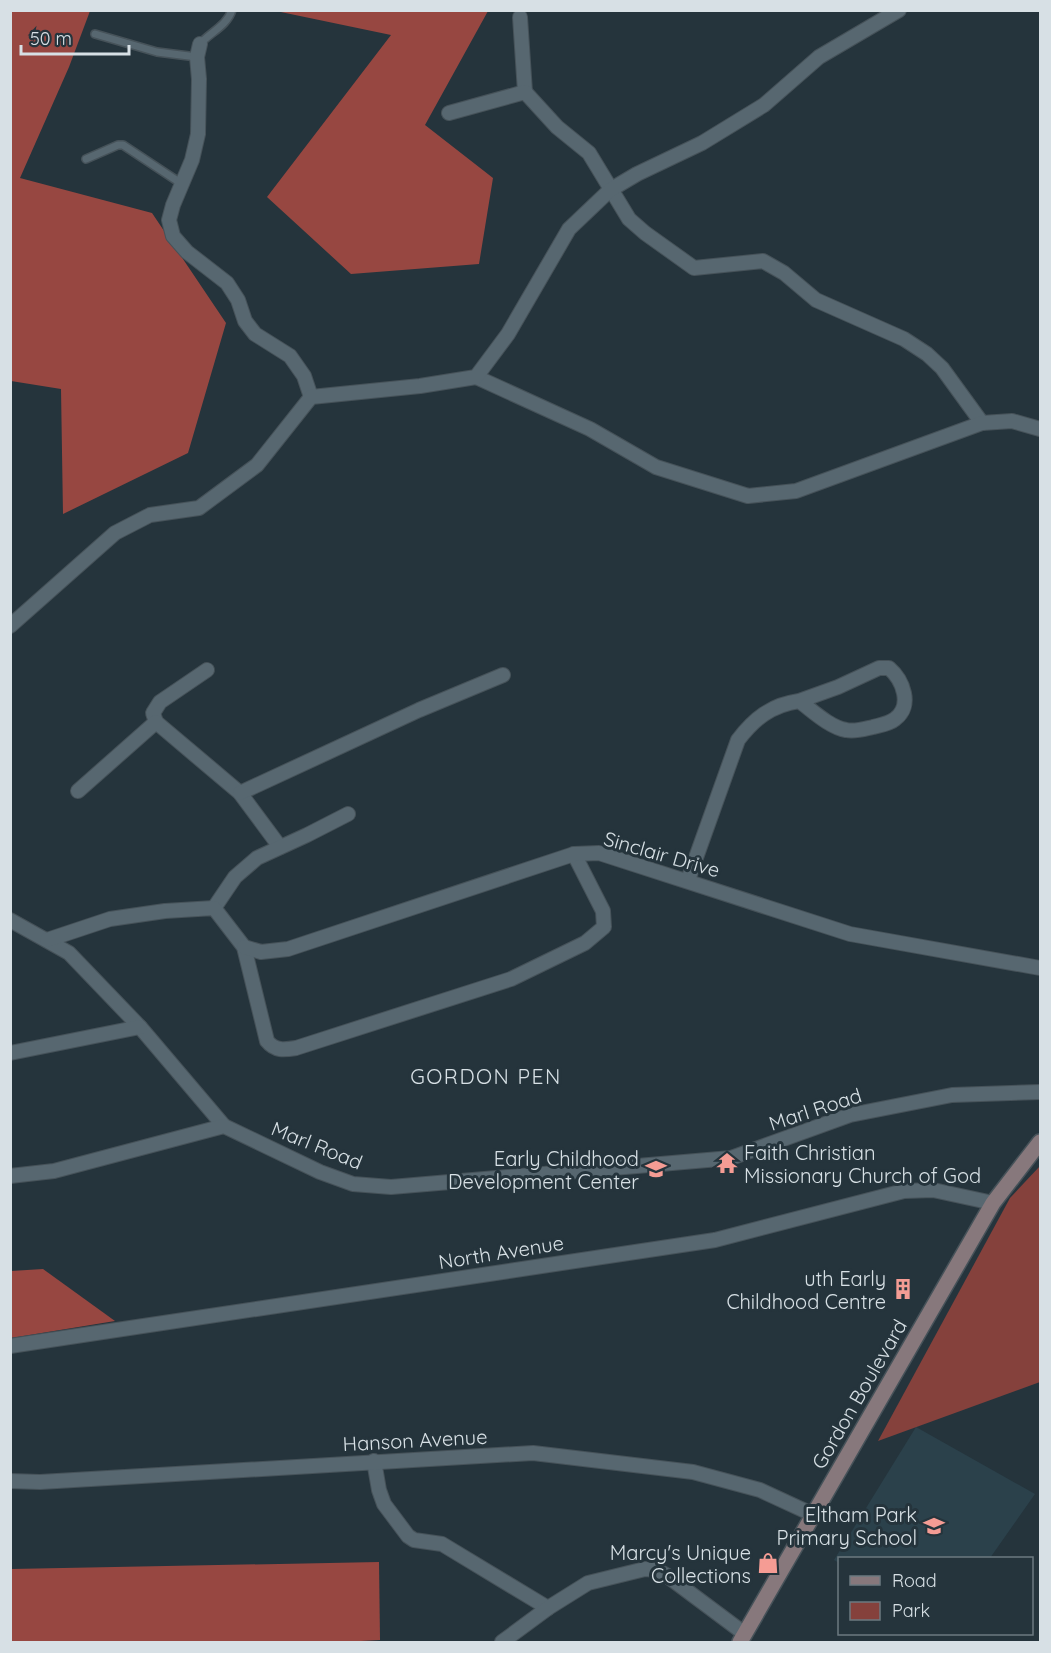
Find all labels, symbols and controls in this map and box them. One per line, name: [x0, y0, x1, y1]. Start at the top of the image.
scale bar: [21, 18, 129, 56]
text: 50 m: [30, 27, 72, 50]
street label: Sinclair Drive: [601, 825, 723, 883]
district label: GORDON PEN: [410, 1063, 562, 1089]
street label: Marl Road: [765, 1082, 865, 1136]
street label: Marl Road: [268, 1115, 366, 1175]
place label: Faith Christian Missionary Church of God: [744, 1140, 981, 1188]
place label: Early Childhood Development Center: [448, 1146, 639, 1194]
temple icon: Faith Christian Missionary Church of God: [715, 1151, 739, 1175]
school or university icon: Early Childhood Development Center: [644, 1157, 668, 1181]
street label: North Avenue: [437, 1230, 565, 1274]
place label: uth Early Childhood Centre: [726, 1266, 886, 1314]
building icon: uth Early Childhood Centre: [891, 1277, 915, 1301]
street label: Gordon Boulevard: [806, 1315, 912, 1473]
street label: Hanson Avenue: [342, 1424, 488, 1456]
place label: Eltham Park Primary School: [777, 1502, 917, 1550]
school or university icon: Eltham Park Primary School: [922, 1514, 946, 1538]
place label: Marcy's Unique Collections: [610, 1540, 751, 1588]
shop icon: Marcy's Unique Collections: [756, 1551, 780, 1575]
legend: [838, 1557, 1033, 1635]
text: Road: [892, 1569, 937, 1592]
text: Park: [892, 1599, 930, 1622]

